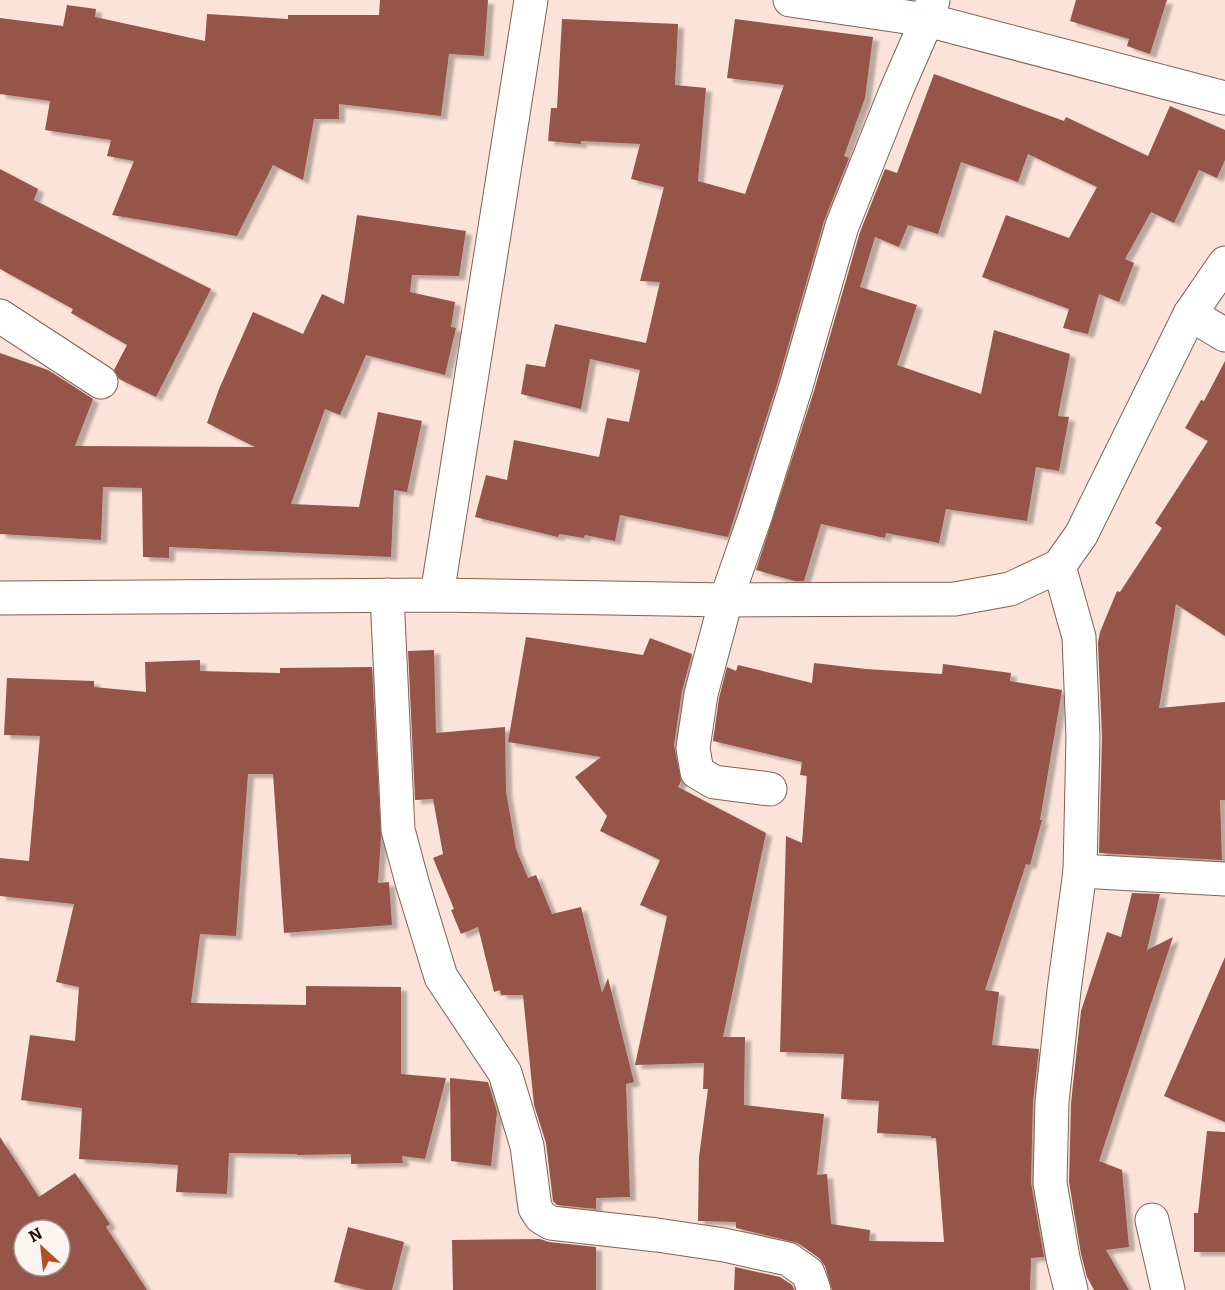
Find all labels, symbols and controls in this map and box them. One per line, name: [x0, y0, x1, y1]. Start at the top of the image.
north arrow: [12, 1218, 72, 1278]
text: N: [26, 1224, 45, 1246]

